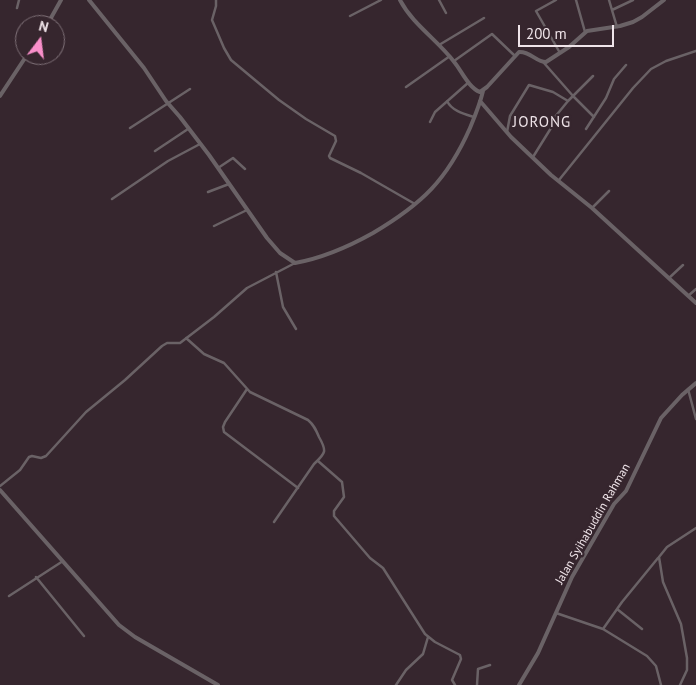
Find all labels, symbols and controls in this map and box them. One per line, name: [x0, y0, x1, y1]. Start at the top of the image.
north arrow: [15, 15, 65, 65]
scale bar: [521, 15, 617, 47]
text: N: [37, 17, 50, 36]
text: 200 m: [526, 24, 567, 43]
district label: JORONG: [512, 114, 572, 132]
street label: Jalan Syihabuddin Rahman: [553, 461, 633, 587]

